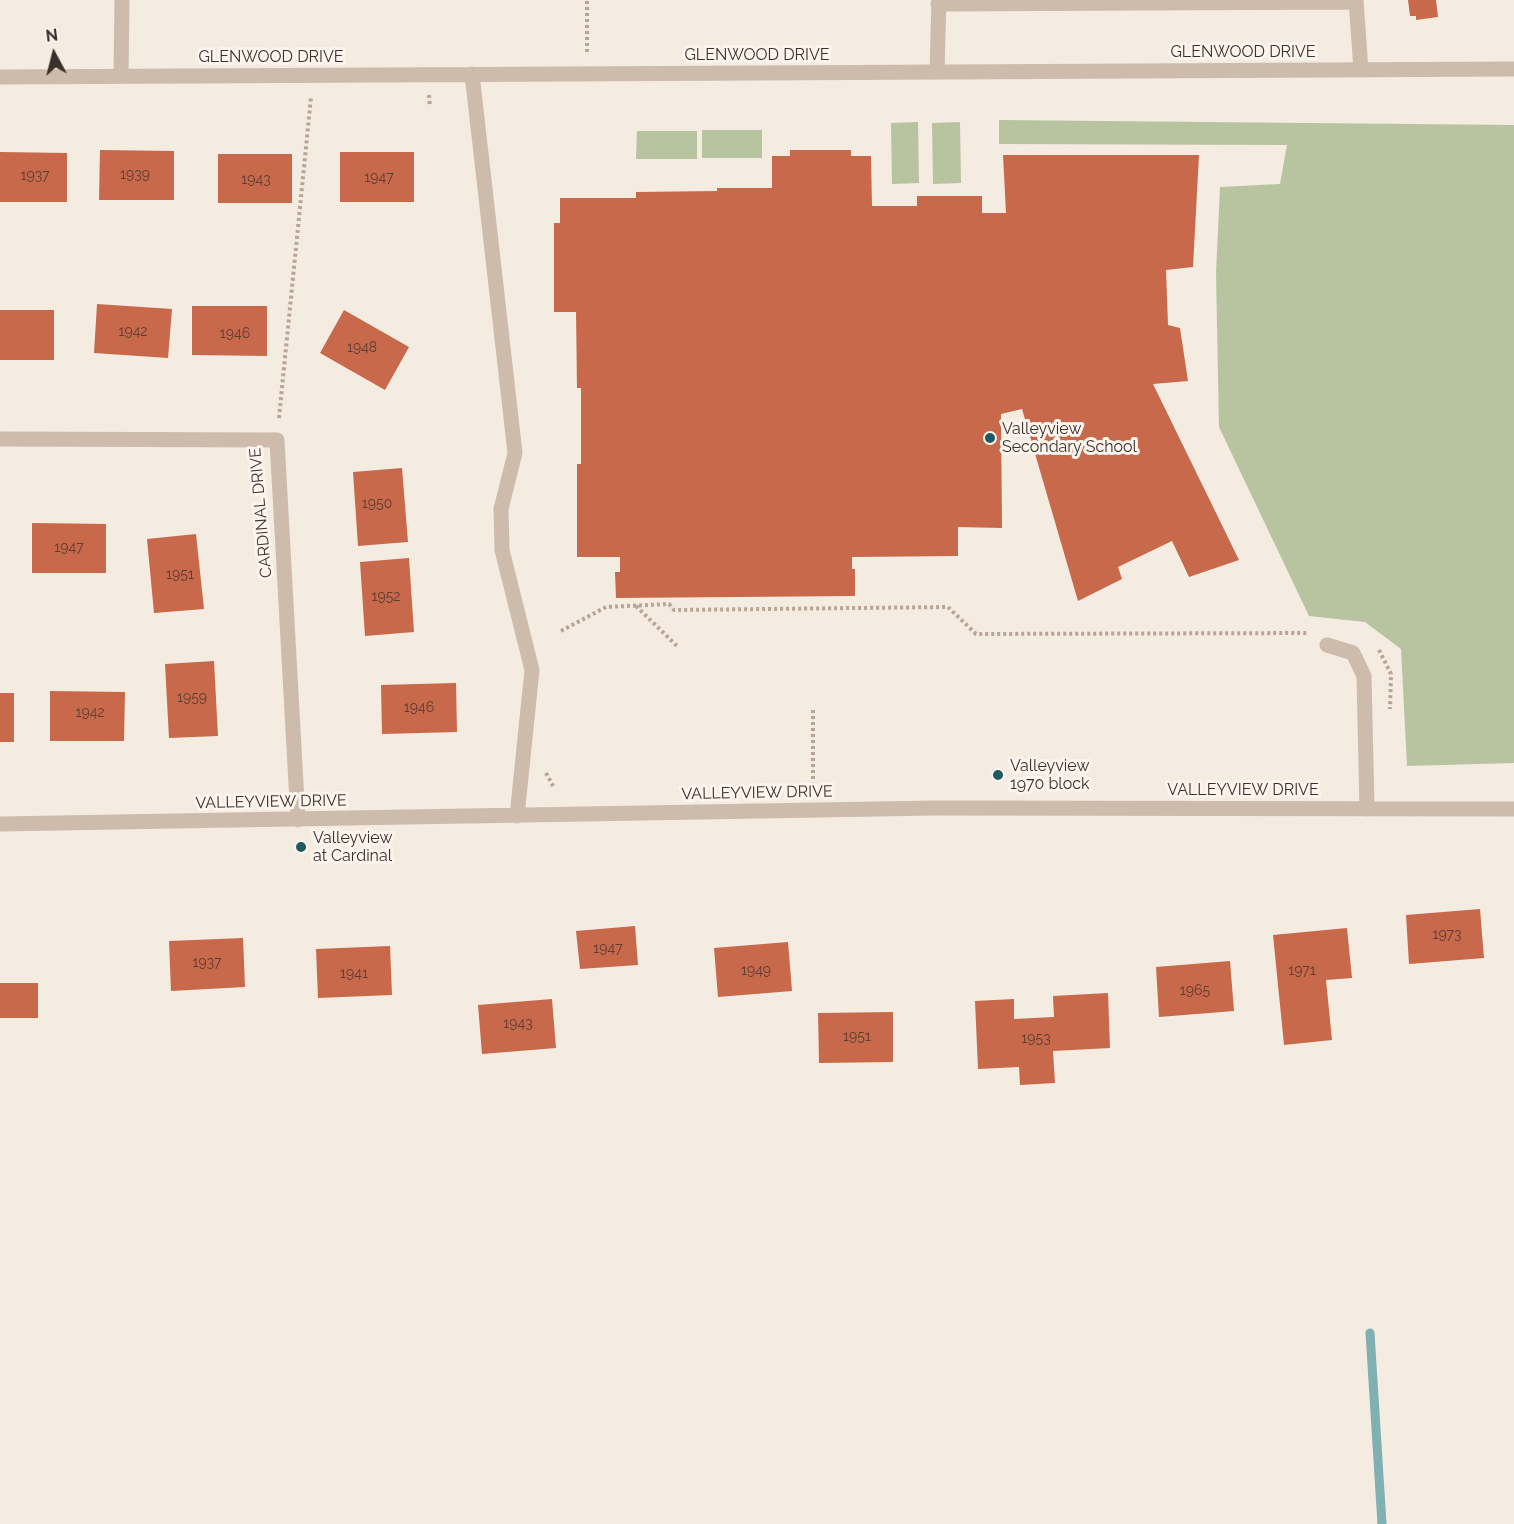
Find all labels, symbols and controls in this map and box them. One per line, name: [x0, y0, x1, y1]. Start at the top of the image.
north arrow: [24, 24, 84, 84]
text: N: [45, 25, 59, 46]
street label: GLENWOOD DRIVE: [1170, 42, 1316, 62]
street label: GLENWOOD DRIVE: [684, 45, 830, 65]
street label: GLENWOOD DRIVE: [198, 47, 344, 67]
house number: 1939: [120, 167, 150, 183]
house number: 1937: [20, 168, 50, 184]
house number: 1947: [364, 170, 394, 186]
house number: 1943: [241, 172, 271, 188]
house number: 1942: [118, 324, 148, 340]
house number: 1946: [220, 326, 250, 342]
house number: 1948: [347, 340, 377, 356]
place label: Valleyview Secondary School: [1002, 419, 1137, 457]
marker: Valleyview Secondary School: [983, 431, 997, 445]
street label: CARDINAL DRIVE: [246, 447, 276, 579]
house number: 1950: [362, 496, 392, 512]
house number: 1947: [54, 540, 84, 556]
house number: 1951: [166, 567, 194, 583]
house number: 1952: [371, 589, 401, 605]
house number: 1959: [177, 690, 207, 706]
house number: 1946: [404, 700, 434, 716]
house number: 1942: [75, 705, 105, 721]
place label: Valleyview 1970 block: [1010, 756, 1089, 794]
marker: Valleyview 1970 block: [991, 768, 1005, 782]
street label: VALLEYVIEW DRIVE: [1167, 780, 1319, 800]
street label: VALLEYVIEW DRIVE: [681, 782, 833, 804]
street label: VALLEYVIEW DRIVE: [195, 791, 347, 813]
place label: Valleyview at Cardinal: [313, 828, 392, 866]
marker: Valleyview at Cardinal: [294, 840, 308, 854]
house number: 1973: [1432, 927, 1462, 943]
house number: 1947: [593, 941, 623, 957]
house number: 1937: [192, 955, 222, 971]
house number: 1949: [741, 963, 771, 979]
house number: 1971: [1288, 963, 1316, 979]
house number: 1941: [340, 966, 368, 982]
house number: 1965: [1180, 983, 1210, 999]
house number: 1943: [503, 1016, 533, 1032]
house number: 1951: [843, 1029, 871, 1045]
house number: 1953: [1021, 1031, 1051, 1047]

